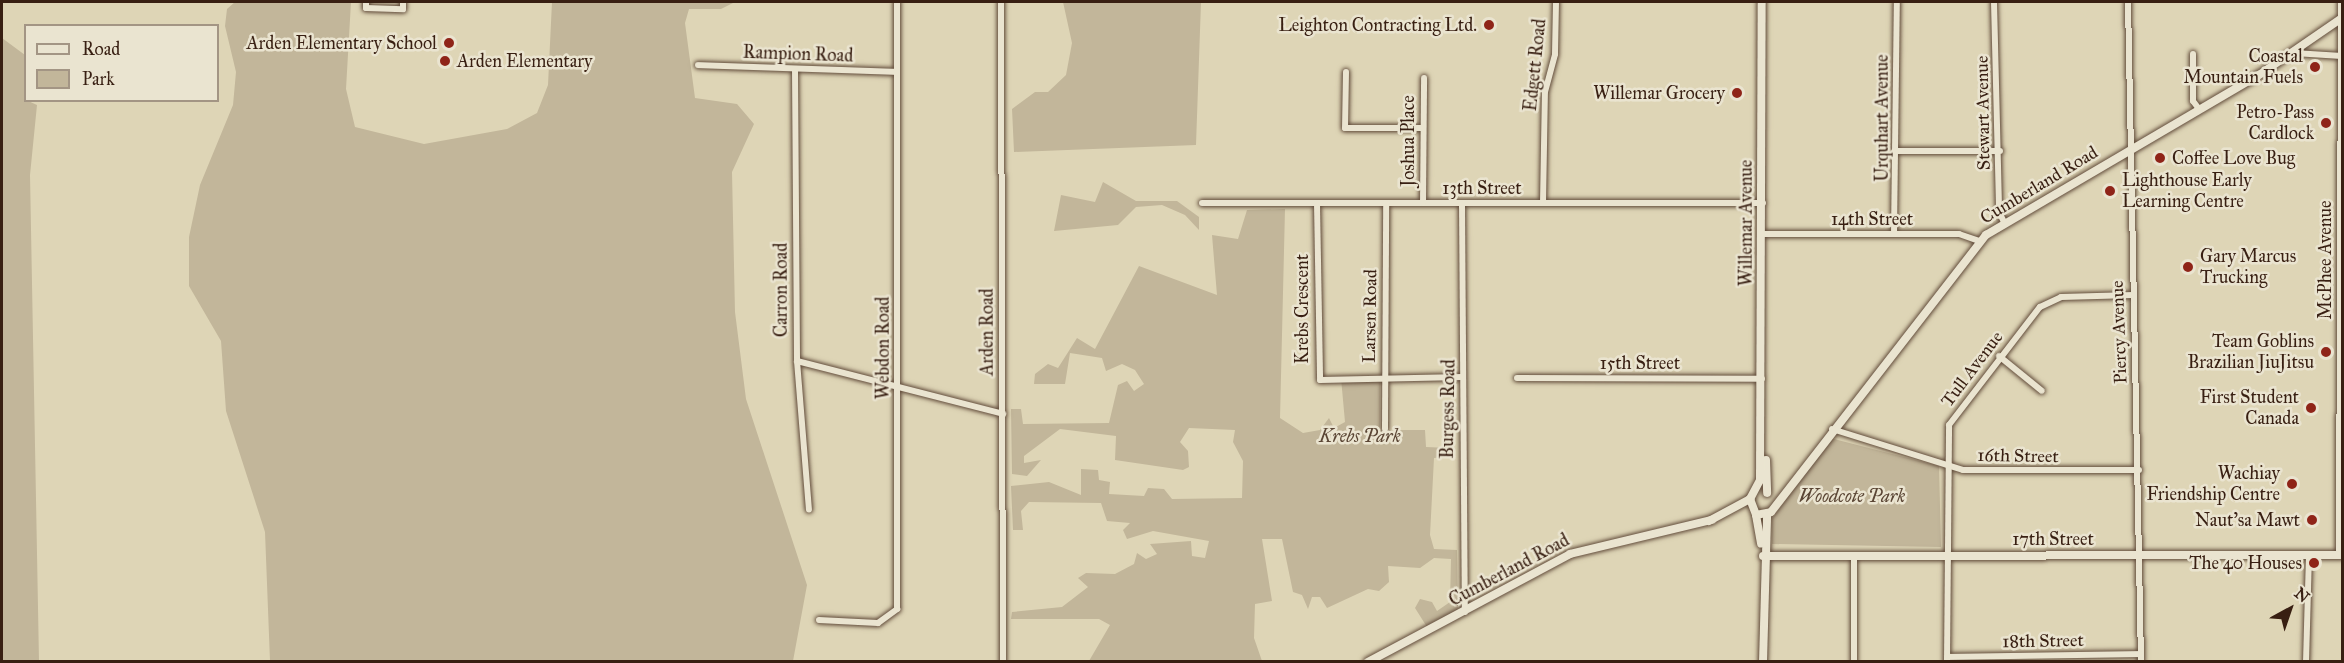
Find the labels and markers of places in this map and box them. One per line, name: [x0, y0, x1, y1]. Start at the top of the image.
place label: Leighton Contracting Ltd.: [1279, 14, 1477, 36]
marker: Leighton Contracting Ltd.: [1482, 18, 1496, 32]
place label: Arden Elementary School: [247, 32, 437, 54]
marker: Arden Elementary School: [442, 36, 456, 50]
place label: Coastal Mountain Fuels: [2184, 46, 2303, 88]
place label: Arden Elementary: [457, 50, 593, 72]
marker: Arden Elementary: [438, 54, 452, 68]
marker: Coastal Mountain Fuels: [2308, 60, 2322, 74]
place label: Willemar Grocery: [1593, 82, 1725, 104]
marker: Willemar Grocery: [1730, 86, 1744, 100]
place label: Petro-Pass Cardlock: [2236, 102, 2314, 144]
marker: Petro-Pass Cardlock: [2319, 116, 2333, 130]
place label: Coffee Love Bug: [2172, 147, 2295, 169]
marker: Coffee Love Bug: [2153, 151, 2167, 165]
place label: Lighthouse Early Learning Centre: [2122, 170, 2252, 213]
marker: Lighthouse Early Learning Centre: [2103, 184, 2117, 198]
place label: Gary Marcus Trucking: [2200, 246, 2296, 288]
marker: Gary Marcus Trucking: [2181, 260, 2195, 274]
place label: Team Goblins Brazilian JiuJitsu: [2188, 331, 2314, 374]
marker: Team Goblins Brazilian JiuJitsu: [2319, 345, 2333, 359]
place label: First Student Canada: [2200, 387, 2299, 430]
marker: First Student Canada: [2304, 401, 2318, 415]
place label: Wachiay Friendship Centre: [2146, 463, 2280, 506]
marker: Wachiay Friendship Centre: [2285, 477, 2299, 491]
place label: Naut’sa Mawt: [2195, 509, 2300, 531]
marker: Naut’sa Mawt: [2305, 513, 2319, 527]
place label: The 40 Houses: [2189, 552, 2302, 574]
marker: The 40 Houses: [2307, 556, 2321, 570]

